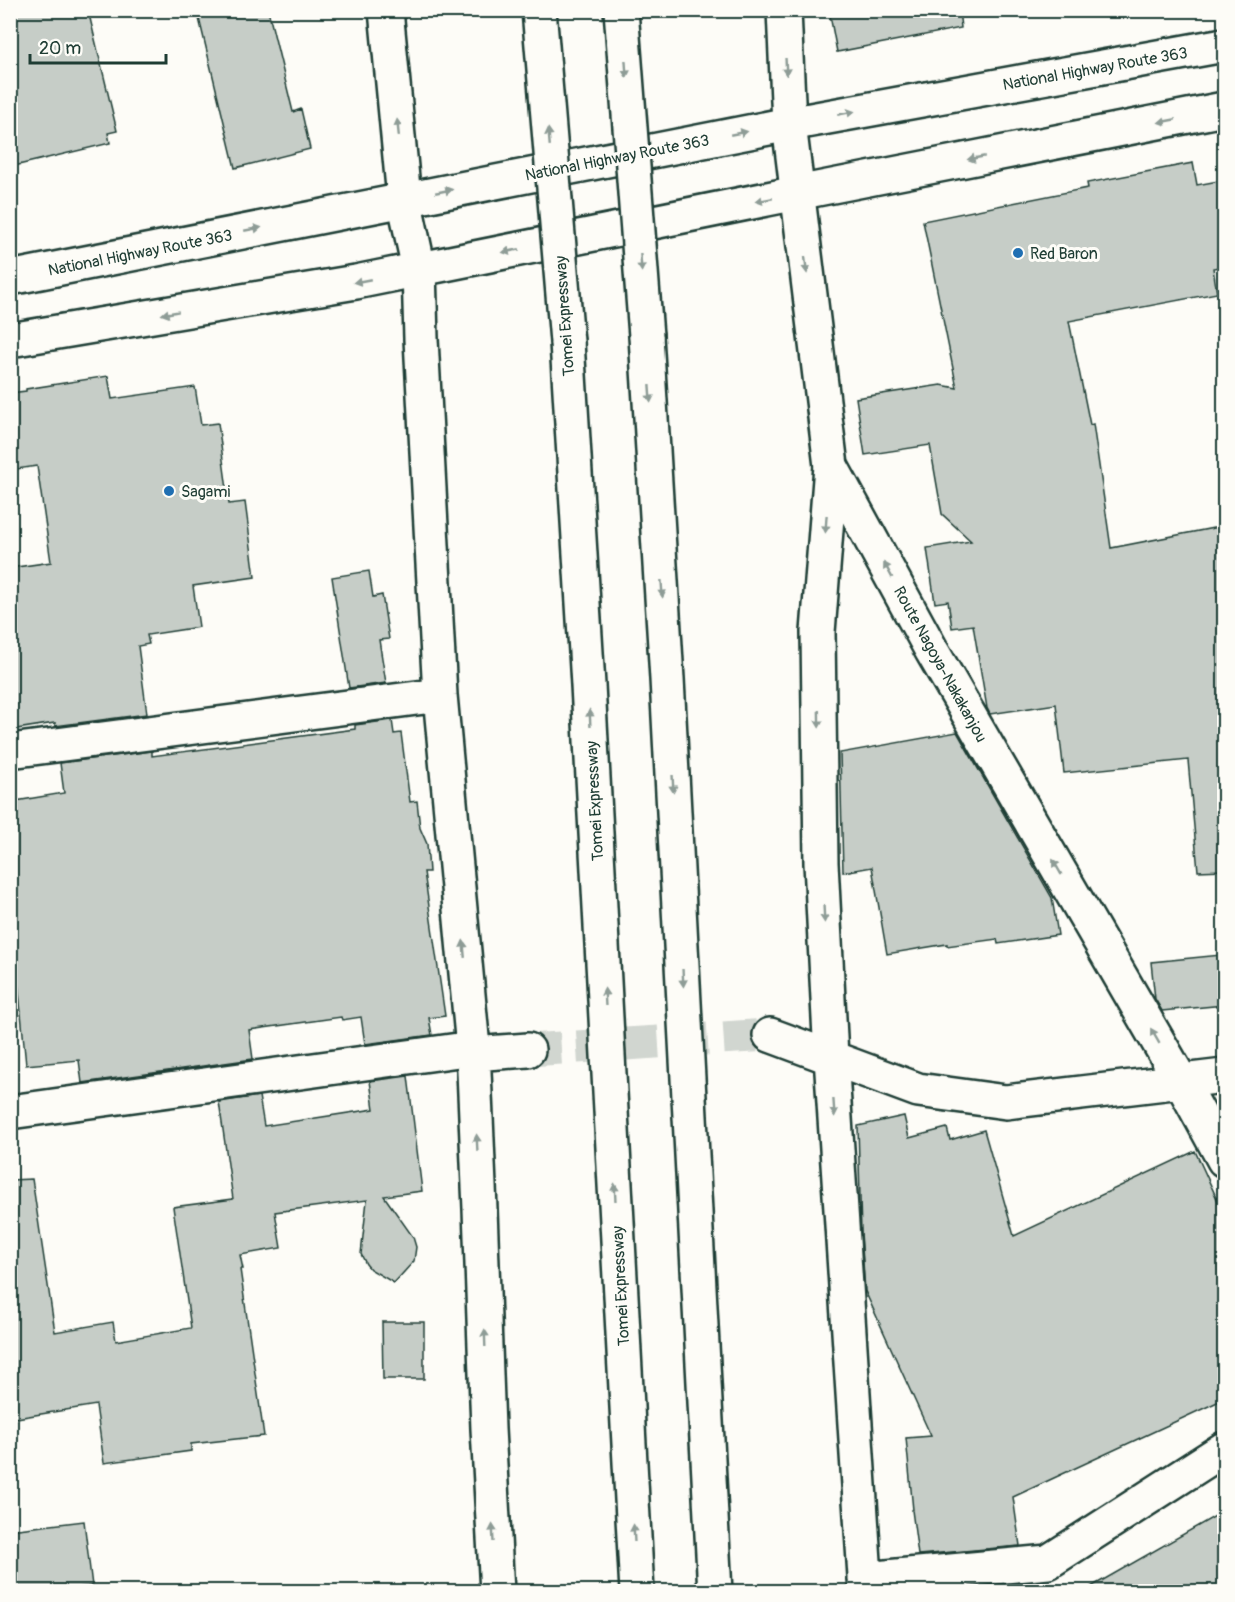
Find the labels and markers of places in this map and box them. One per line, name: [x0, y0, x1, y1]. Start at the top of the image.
place label: Red Baron: [1030, 244, 1098, 264]
marker: Red Baron: [1011, 246, 1025, 260]
place label: Sagami: [181, 482, 230, 502]
marker: Sagami: [162, 484, 176, 498]

